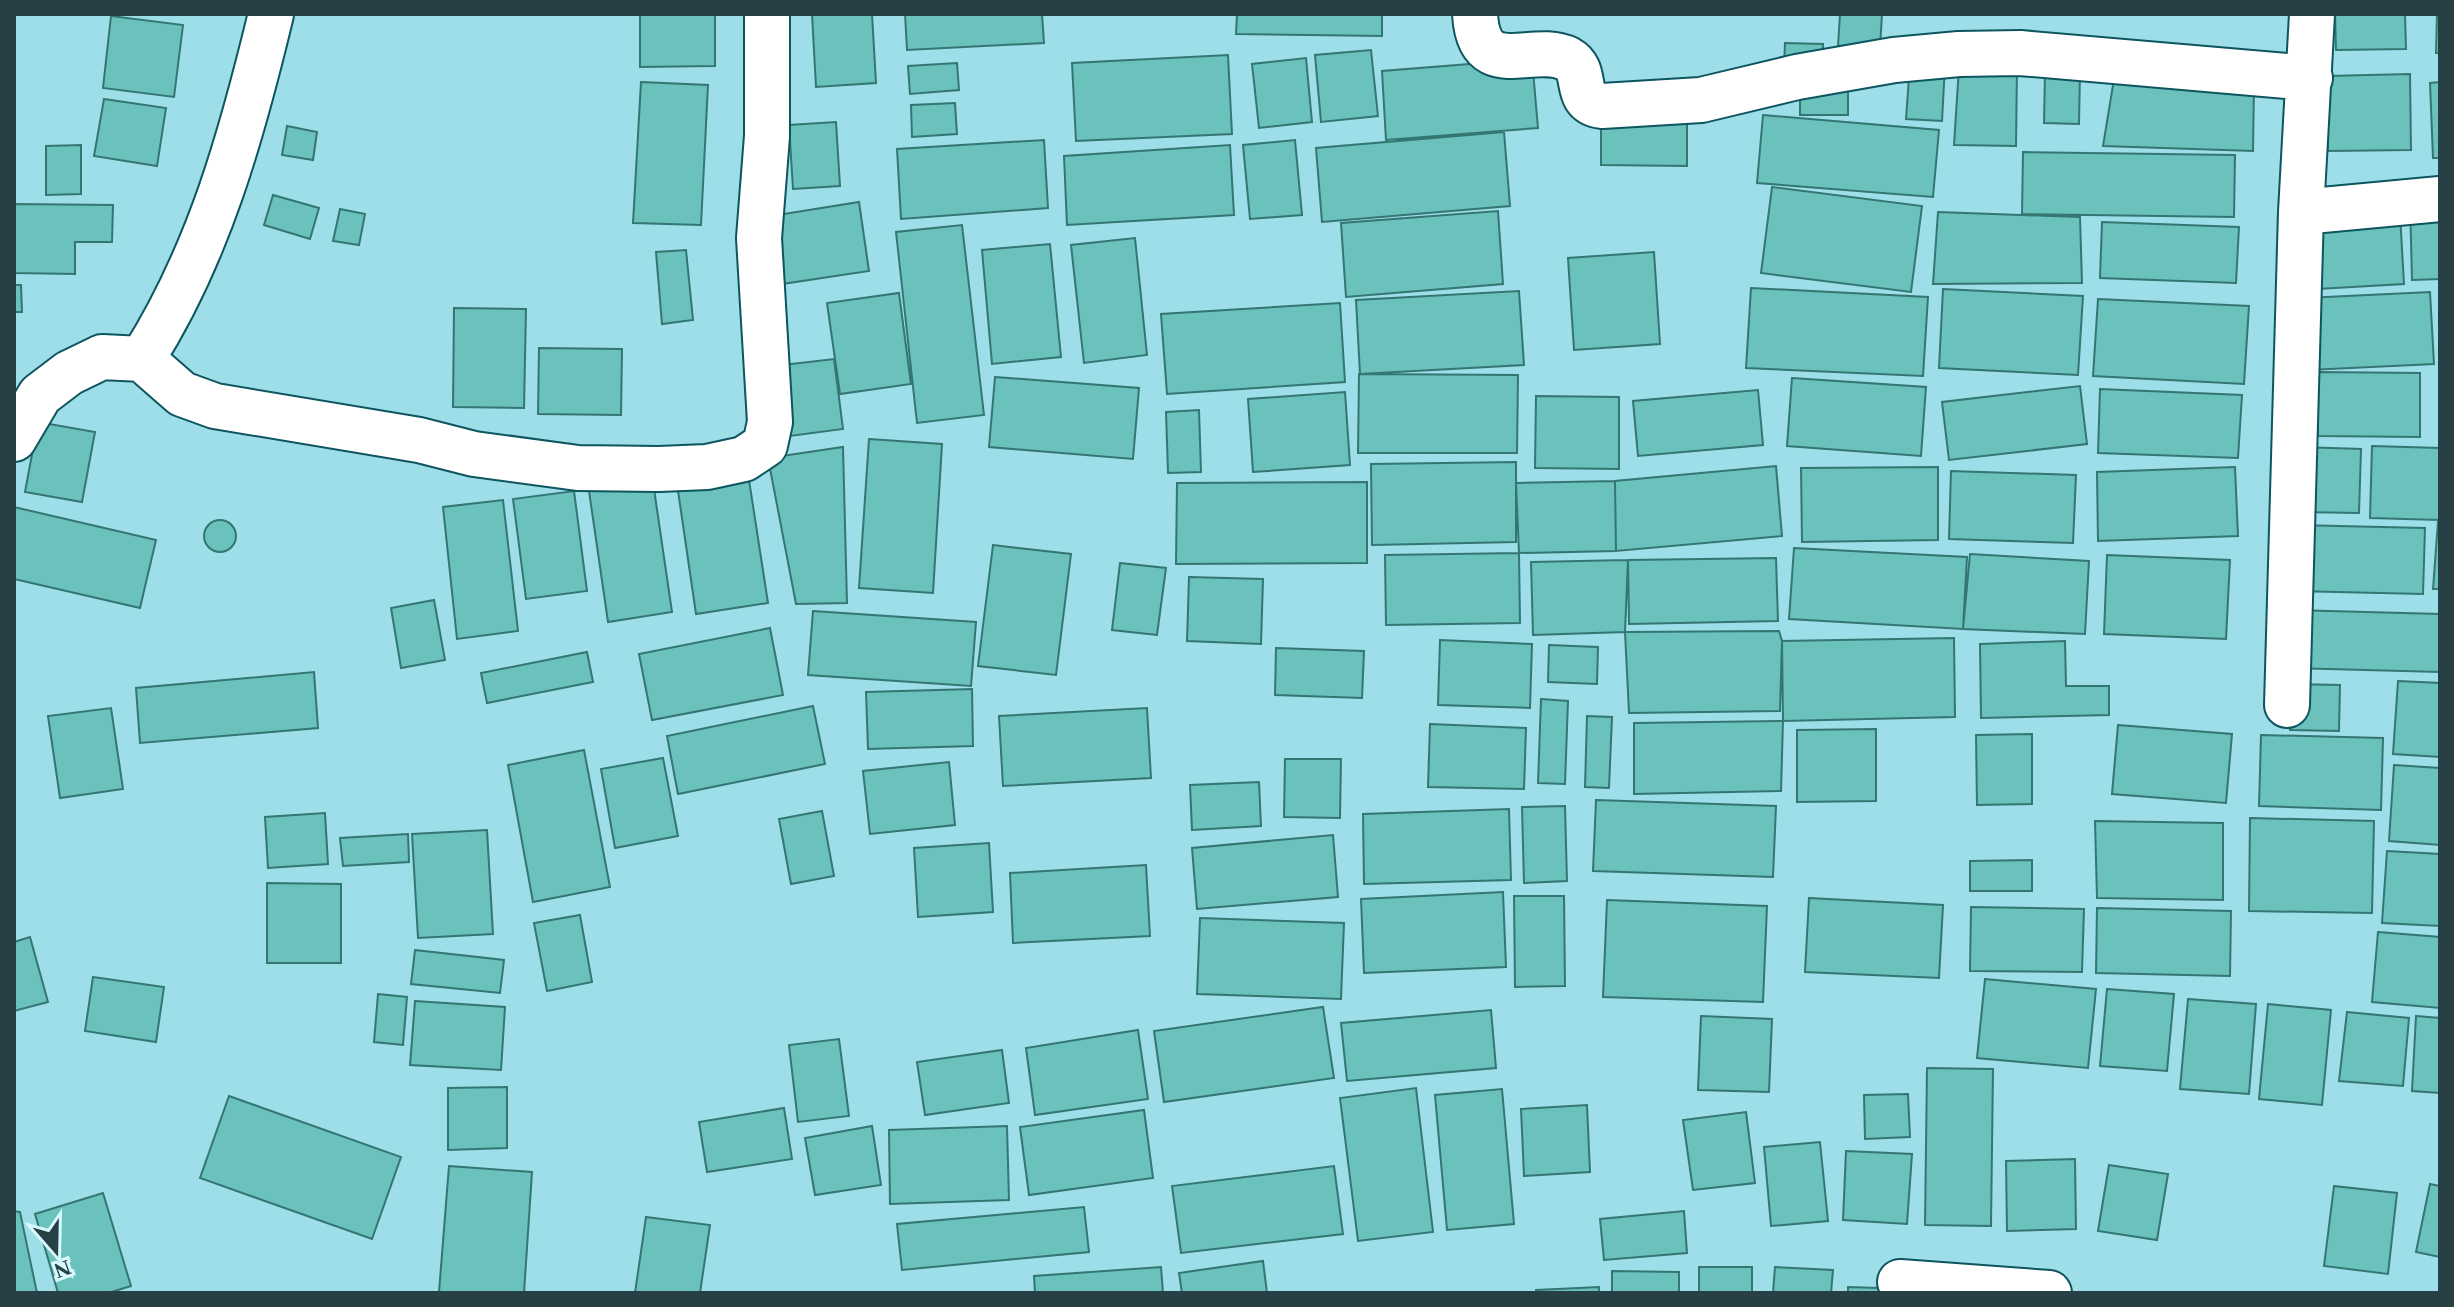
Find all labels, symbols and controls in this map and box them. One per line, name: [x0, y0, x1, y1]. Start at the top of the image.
north arrow: [16, 1211, 96, 1291]
text: N: [51, 1255, 74, 1284]

